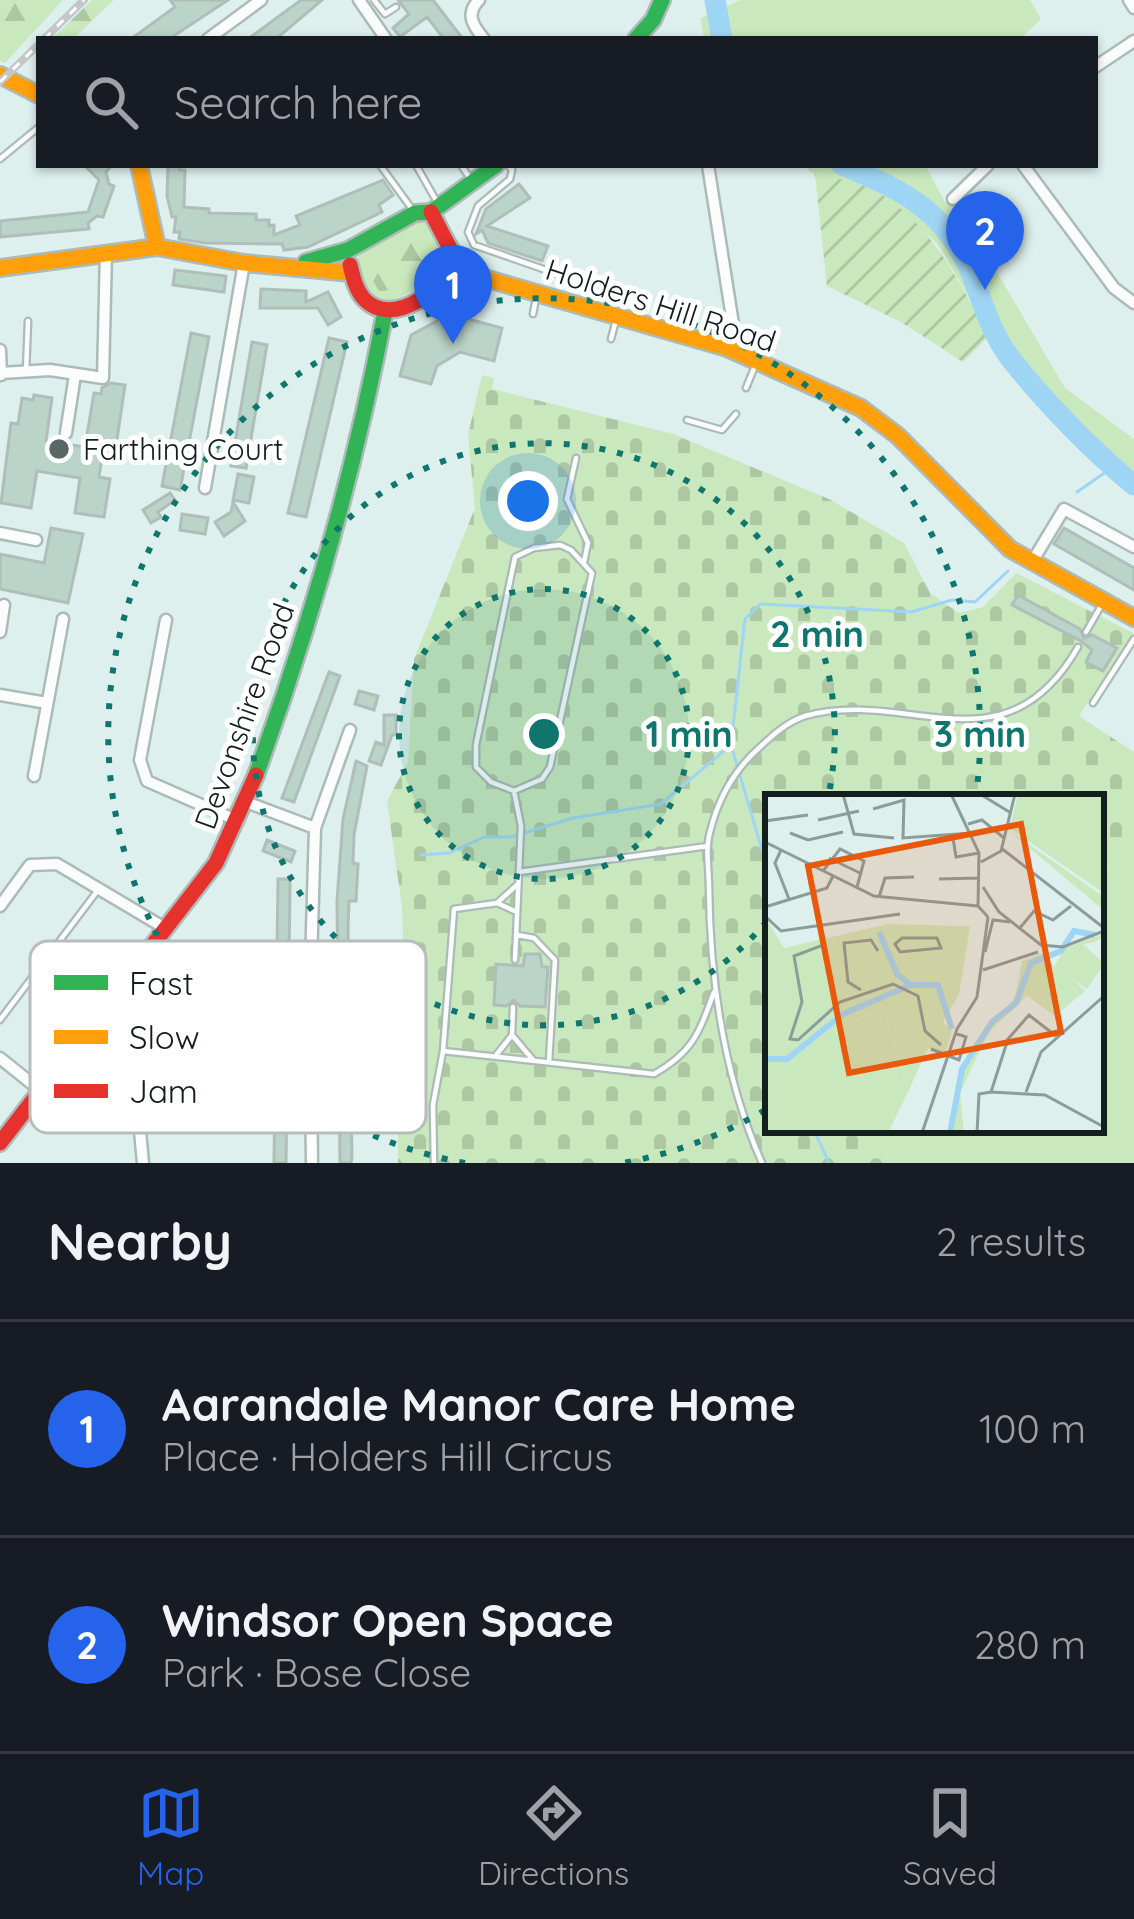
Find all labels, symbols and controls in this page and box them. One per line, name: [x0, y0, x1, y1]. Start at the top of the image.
search box: [36, 36, 1098, 168]
icon: search: [78, 69, 144, 135]
text: Search here: [174, 74, 422, 130]
pin: 2: [946, 191, 1024, 290]
pin: 1: [414, 245, 492, 344]
street label: Holders Hill Road: [541, 250, 781, 360]
place label: Farthing Court: [83, 430, 284, 468]
marker: Farthing Court: [46, 436, 72, 462]
your location: [498, 471, 558, 531]
street label: Devonshire Road: [185, 598, 303, 834]
text: 2 min: [770, 611, 864, 656]
text: 1 min: [645, 711, 733, 756]
text: 3 min: [934, 711, 1026, 756]
centre of rings: [523, 713, 565, 755]
inset map: [765, 794, 1104, 1133]
legend: [30, 941, 426, 1133]
text: Fast: [129, 962, 194, 1003]
text: Slow: [129, 1016, 200, 1057]
text: Jam: [129, 1070, 198, 1111]
text: Nearby: [48, 1209, 232, 1273]
text: 2 results: [936, 1217, 1086, 1266]
text: Aarandale Manor Care Home: [162, 1376, 796, 1432]
text: 1: [79, 1404, 95, 1453]
text: 100 m: [979, 1404, 1086, 1453]
text: Place · Holders Hill Circus: [162, 1432, 613, 1481]
text: Windsor Open Space: [162, 1592, 614, 1648]
text: 2: [76, 1620, 98, 1669]
text: 280 m: [974, 1620, 1086, 1669]
text: Park · Bose Close: [162, 1648, 471, 1697]
tab: Map: [137, 1780, 204, 1893]
tab: Directions: [478, 1780, 629, 1893]
tab: Saved: [903, 1780, 997, 1893]

